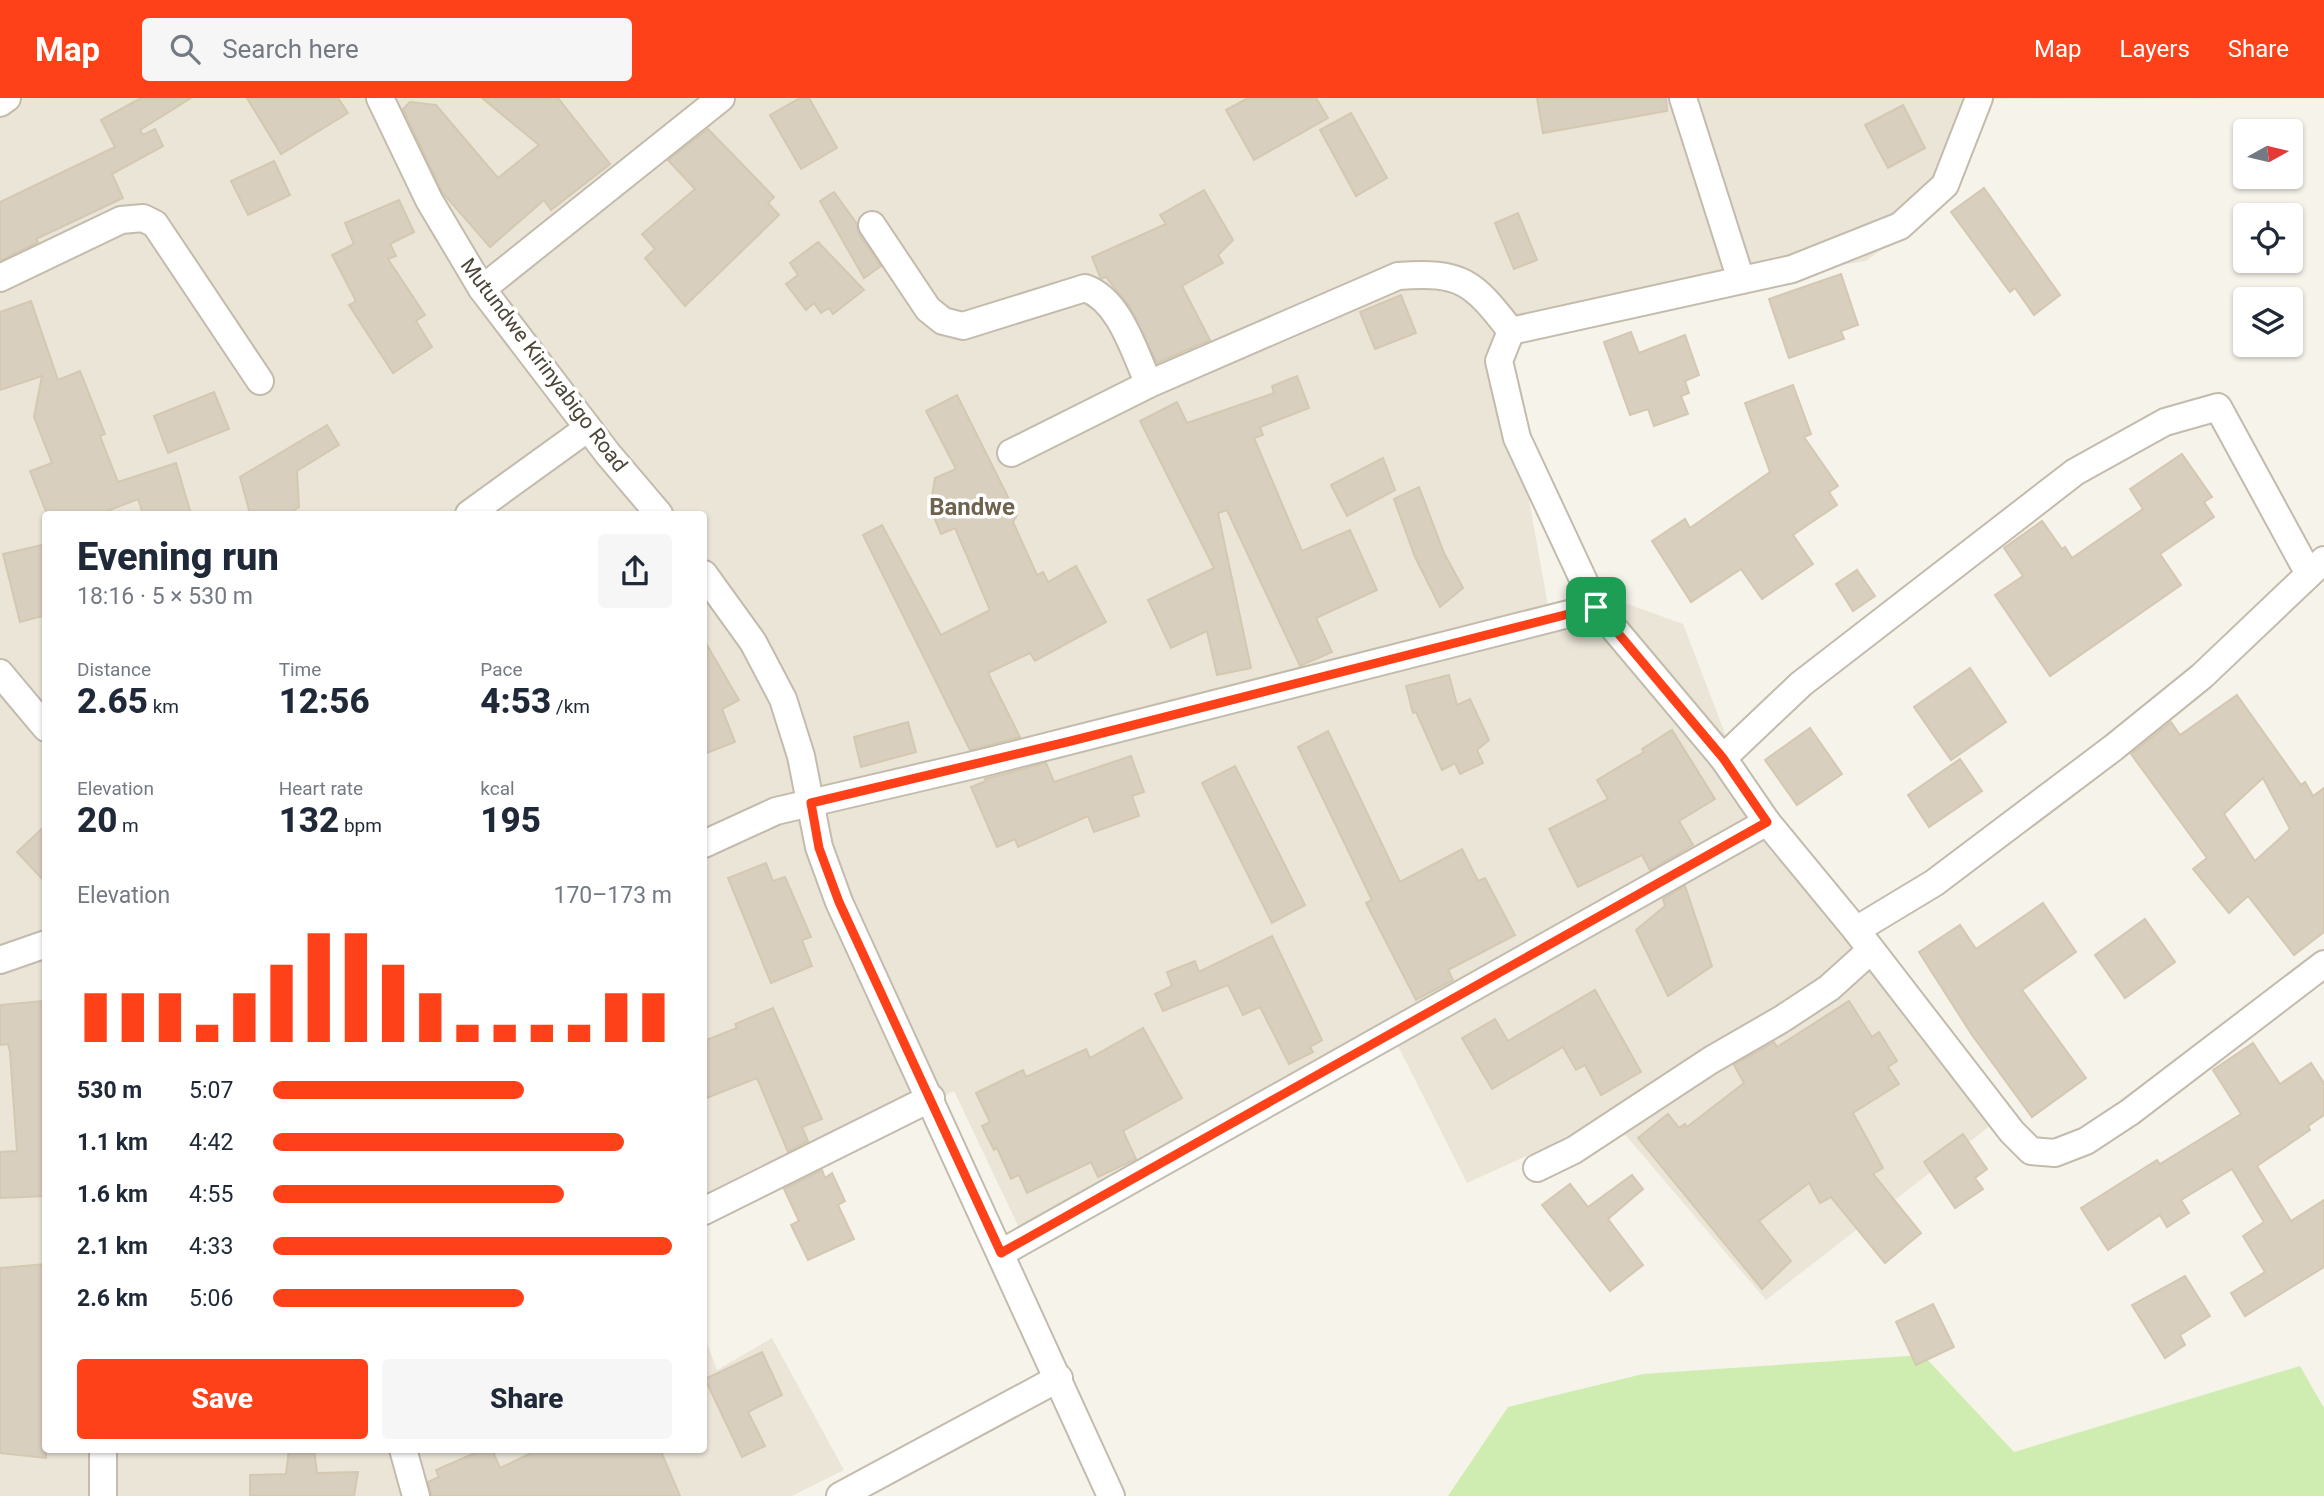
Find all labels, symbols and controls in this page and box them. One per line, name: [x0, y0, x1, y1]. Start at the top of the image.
search box: [142, 18, 632, 81]
text: Map: [35, 30, 100, 69]
icon: search: [166, 30, 204, 68]
text: Search here: [222, 34, 359, 64]
text: Map: [2034, 35, 2082, 63]
text: Layers: [2120, 35, 2190, 63]
text: Share: [2228, 35, 2289, 63]
north arrow: [2233, 119, 2303, 189]
map controls: [2233, 119, 2303, 357]
button: locate: [2233, 203, 2303, 273]
street label: Mutundwe Kirinyabigo Road: [456, 253, 632, 477]
button: layers: [2233, 287, 2303, 357]
district label: Bandwe: [929, 493, 1015, 521]
button: share: [598, 534, 672, 608]
text: Evening run: [77, 535, 279, 579]
pin: [1566, 577, 1626, 637]
text: 18:16 · 5 × 530 m: [77, 583, 253, 610]
icon: arrive: [1577, 588, 1615, 626]
text: Distance: [77, 658, 151, 681]
text: Time: [279, 658, 321, 681]
text: Pace: [480, 658, 523, 681]
text: 2.65: [77, 681, 148, 722]
text: 12:56: [279, 681, 370, 722]
text: 4:53: [480, 681, 551, 722]
text: km: [148, 695, 179, 718]
text: /km: [551, 695, 590, 718]
text: Elevation: [77, 777, 154, 800]
text: Heart rate: [279, 777, 363, 800]
text: kcal: [480, 777, 515, 800]
text: 20: [77, 800, 117, 841]
text: 132: [279, 800, 339, 841]
text: 195: [480, 800, 541, 841]
text: m: [117, 814, 139, 837]
text: bpm: [339, 814, 382, 837]
text: Elevation: [77, 882, 170, 909]
text: 170–173 m: [553, 882, 672, 909]
text: 530 m: [77, 1077, 142, 1104]
text: 5:07: [189, 1077, 233, 1104]
text: 1.1 km: [77, 1129, 148, 1156]
text: 4:42: [189, 1129, 233, 1156]
text: 1.6 km: [77, 1181, 148, 1208]
text: 4:55: [189, 1181, 233, 1208]
text: 2.1 km: [77, 1233, 148, 1260]
text: 4:33: [189, 1233, 233, 1260]
text: 2.6 km: [77, 1285, 148, 1312]
text: 5:06: [189, 1285, 233, 1312]
button: Save: [77, 1359, 368, 1439]
button: Share: [382, 1359, 672, 1439]

